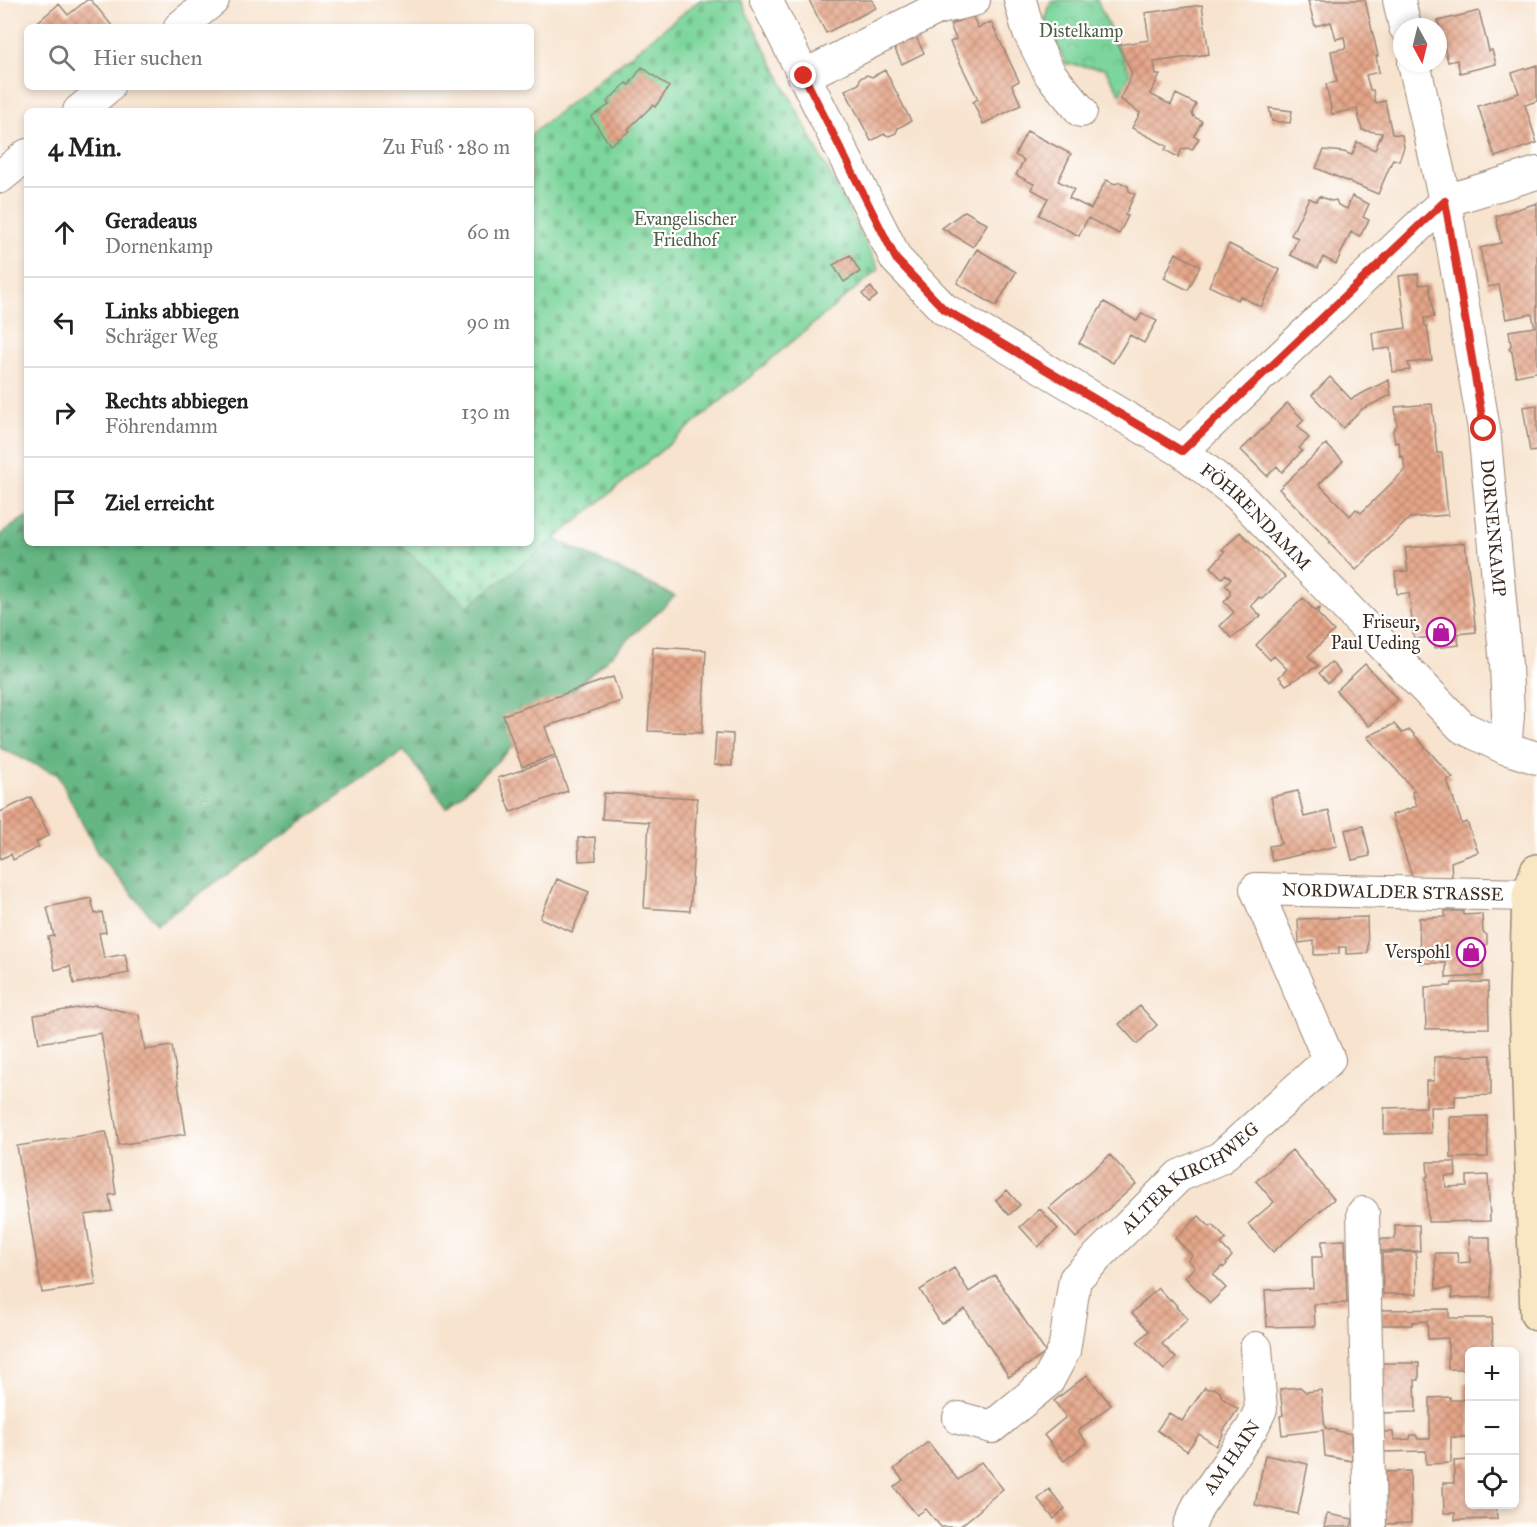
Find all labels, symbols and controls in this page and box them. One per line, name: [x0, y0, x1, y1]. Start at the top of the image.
north arrow: [1393, 18, 1447, 72]
park label: Distelkamp: [1039, 20, 1123, 42]
search box: [24, 24, 534, 90]
icon: search: [45, 41, 78, 74]
text: Hier suchen: [93, 44, 202, 71]
route end: [790, 62, 816, 88]
text: 4 Min.: [48, 131, 122, 163]
text: Zu Fuß · 280 m: [382, 135, 510, 159]
text: Geradeaus: [105, 207, 197, 234]
park label: Evangelischer Friedhof: [634, 208, 736, 251]
icon: ahead: [48, 216, 81, 249]
text: 60 m: [467, 220, 510, 244]
text: Dornenkamp: [105, 234, 213, 258]
text: Links abbiegen: [105, 297, 239, 324]
icon: left: [48, 306, 81, 339]
text: 90 m: [467, 310, 510, 334]
text: Schräger Weg: [105, 324, 217, 348]
text: Rechts abbiegen: [105, 387, 248, 414]
icon: right: [48, 396, 81, 429]
text: 130 m: [461, 400, 510, 424]
text: Föhrendamm: [105, 414, 218, 438]
route start: [1470, 415, 1496, 441]
street label: DORNENKAMP: [1476, 458, 1511, 597]
street label: FÖHRENDAMM: [1196, 459, 1315, 575]
icon: arrive: [48, 486, 81, 519]
text: Ziel erreicht: [105, 489, 214, 516]
place label: Friseur, Paul Ueding: [1331, 611, 1421, 655]
shop icon: Friseur, Paul Ueding: [1425, 616, 1457, 648]
street label: NORDWALDER STRASSE: [1282, 879, 1504, 905]
shop icon: Verspohl: [1455, 936, 1487, 968]
place label: Verspohl: [1384, 941, 1450, 963]
street label: ALTER KIRCHWEG: [1116, 1117, 1264, 1239]
map controls: [1465, 1347, 1519, 1509]
button: +: [1465, 1347, 1519, 1401]
button: −: [1465, 1401, 1519, 1455]
street label: AM HAIN: [1198, 1416, 1265, 1500]
button: locate: [1465, 1455, 1519, 1509]

